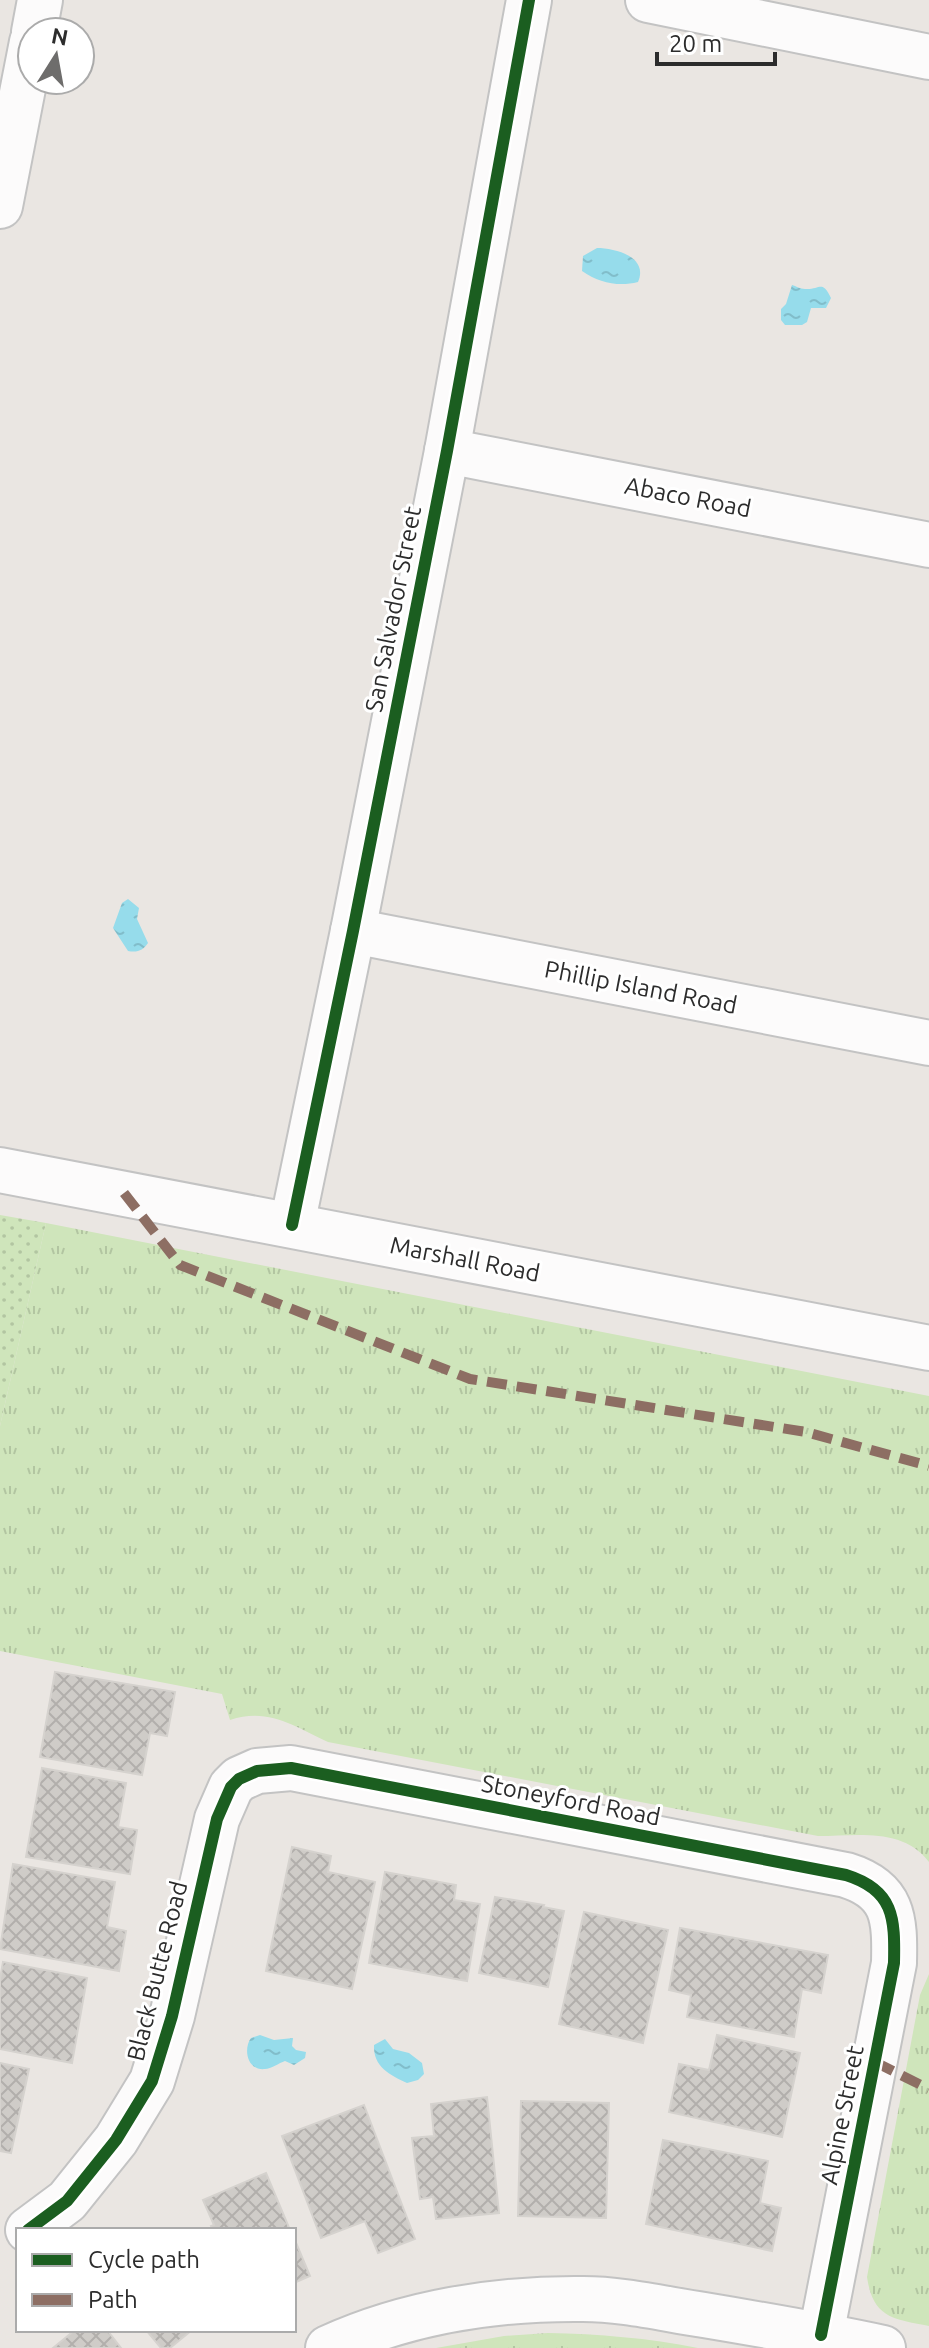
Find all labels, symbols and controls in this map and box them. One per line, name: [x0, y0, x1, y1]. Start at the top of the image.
north arrow: [16, 16, 96, 96]
scale bar: [657, 16, 775, 66]
text: N: [49, 22, 70, 50]
text: 20 m: [669, 30, 722, 57]
street label: Abaco Road: [623, 472, 753, 522]
street label: San Salvador Street: [360, 503, 426, 714]
street label: Phillip Island Road: [542, 955, 740, 1019]
street label: Marshall Road: [388, 1231, 542, 1287]
street label: Stoneyford Road: [479, 1769, 663, 1831]
street label: Black Butte Road: [122, 1878, 192, 2064]
street label: Alpine Street: [815, 2043, 869, 2187]
legend: [16, 2228, 296, 2332]
text: Cycle path: [88, 2246, 200, 2273]
text: Path: [88, 2286, 138, 2313]

